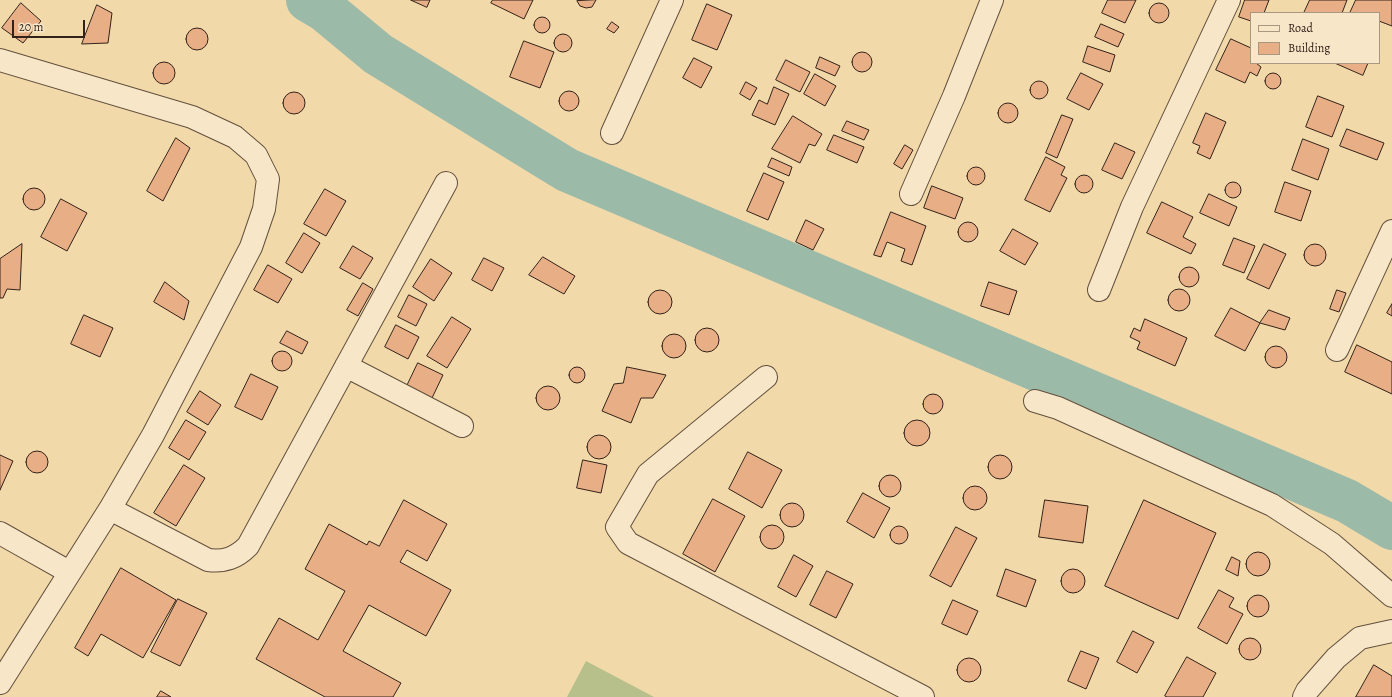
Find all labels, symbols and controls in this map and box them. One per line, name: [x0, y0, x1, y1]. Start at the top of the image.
scale bar: [14, 12, 87, 38]
legend: [1250, 12, 1380, 64]
text: 20 m: [19, 19, 43, 35]
text: Road: [1288, 20, 1313, 36]
text: Building: [1288, 40, 1330, 56]

